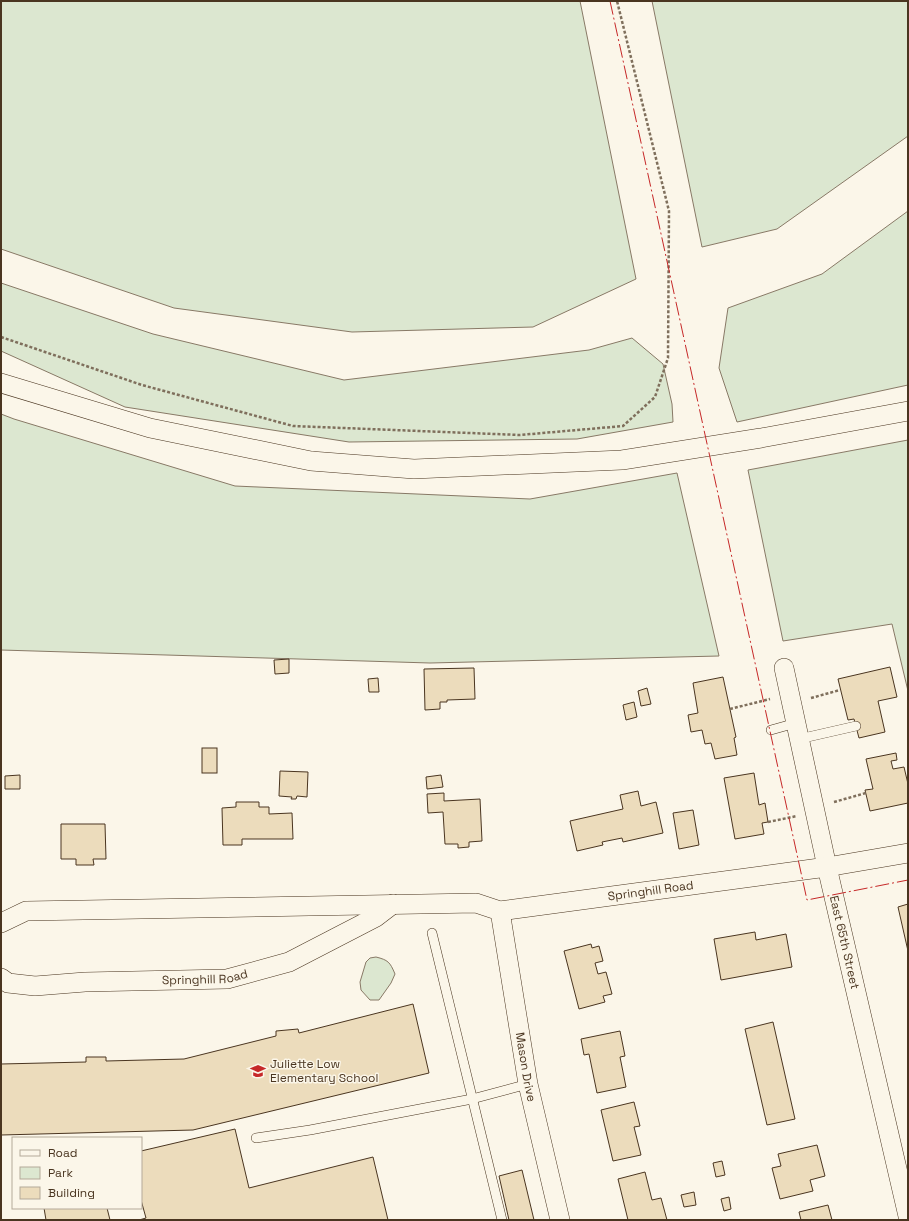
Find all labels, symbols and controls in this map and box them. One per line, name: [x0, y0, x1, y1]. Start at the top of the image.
street label: Springhill Road: [607, 877, 694, 904]
street label: East 65th Street: [826, 894, 863, 991]
street label: Springhill Road: [162, 966, 250, 988]
street label: Mason Drive: [512, 1031, 540, 1103]
place label: Juliette Low Elementary School: [270, 1056, 378, 1086]
school or university icon: Juliette Low Elementary School: [249, 1062, 267, 1080]
legend: [12, 1137, 142, 1209]
text: Road: [48, 1145, 77, 1161]
text: Park: [48, 1165, 73, 1181]
text: Building: [48, 1185, 95, 1201]

